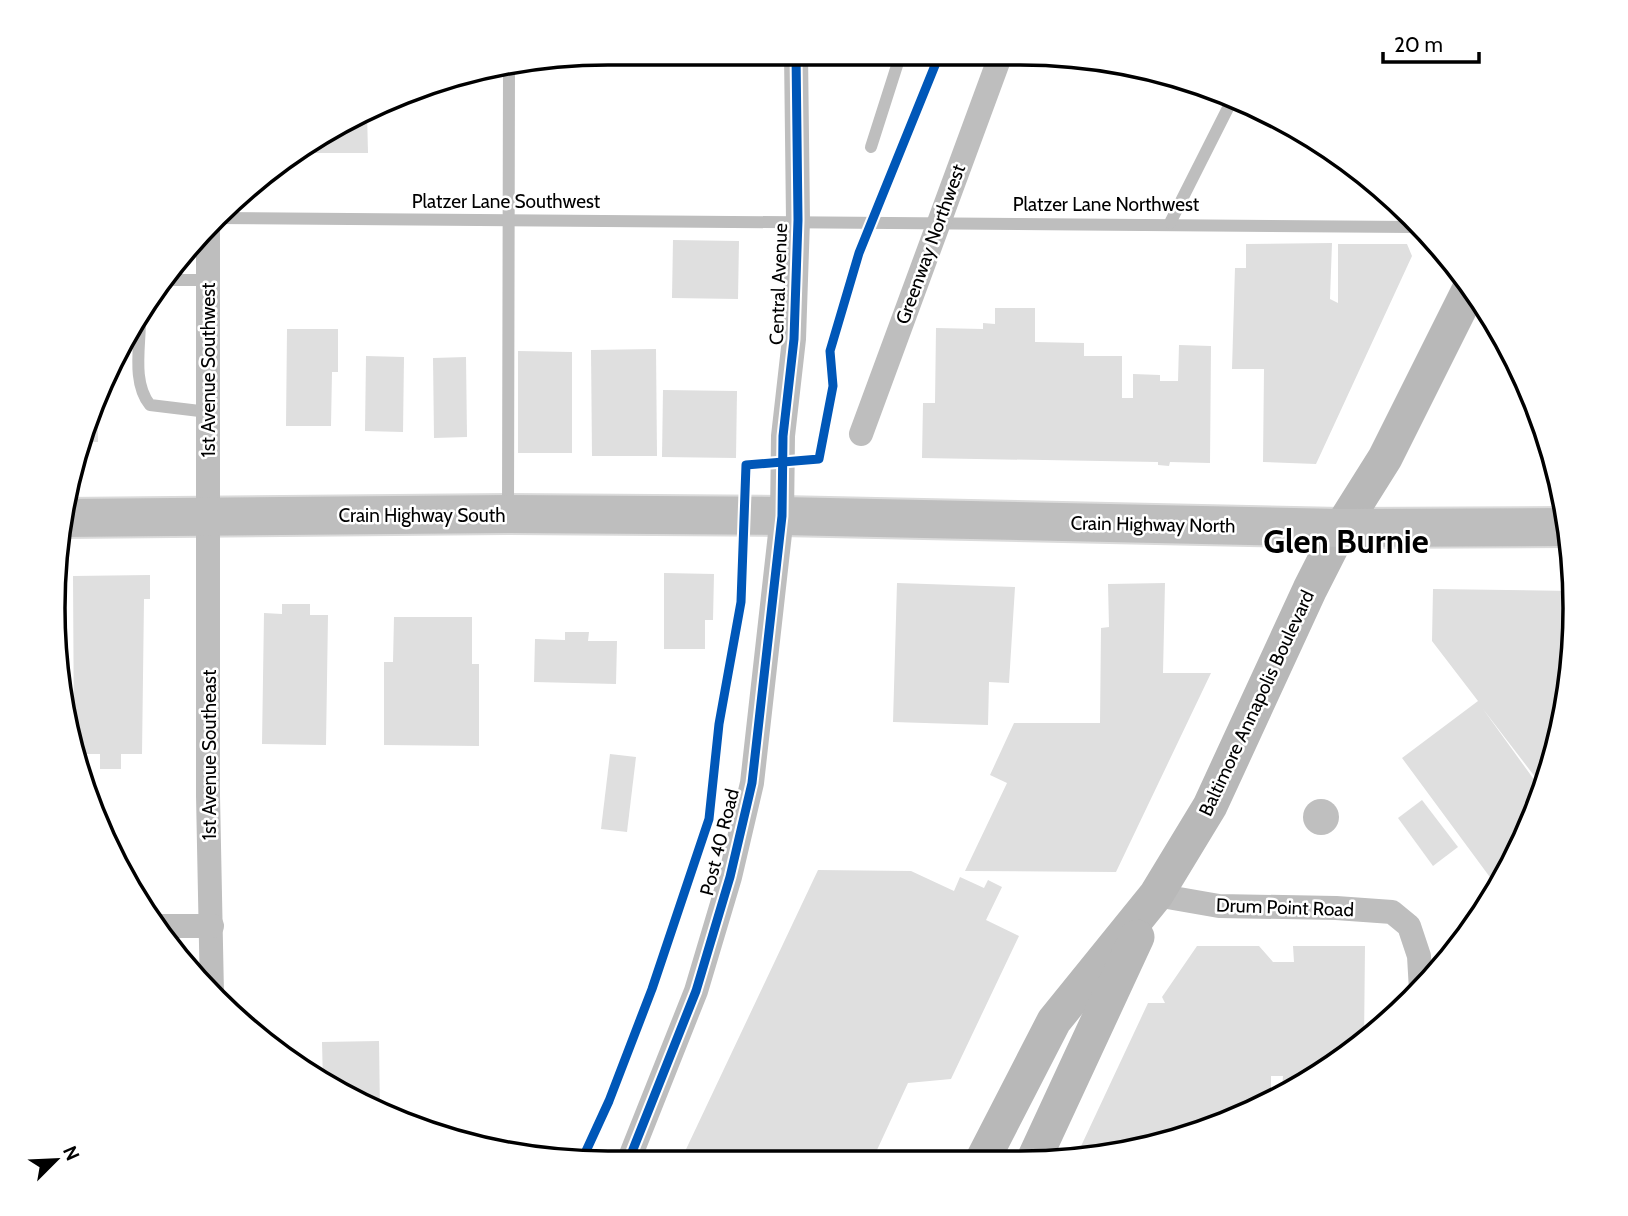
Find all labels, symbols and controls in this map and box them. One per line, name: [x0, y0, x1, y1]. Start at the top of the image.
scale bar: [1383, 21, 1479, 65]
text: 20 m: [1394, 32, 1443, 57]
street label: Greenway Northwest: [891, 161, 970, 327]
street label: Platzer Lane Southwest: [412, 190, 601, 213]
street label: Platzer Lane Northwest: [1013, 193, 1200, 216]
street label: Central Avenue: [765, 222, 792, 345]
street label: 1st Avenue Southwest: [197, 282, 220, 458]
street label: Crain Highway South: [339, 504, 505, 527]
street label: Crain Highway North: [1070, 512, 1236, 537]
district label: Glen Burnie: [1263, 521, 1429, 561]
street label: Baltimore Annapolis Boulevard: [1194, 587, 1319, 820]
street label: 1st Avenue Southeast: [198, 669, 221, 840]
street label: Post 40 Road: [695, 786, 744, 898]
street label: Drum Point Road: [1216, 894, 1354, 921]
north arrow: [21, 1125, 91, 1195]
text: N: [58, 1142, 84, 1164]

